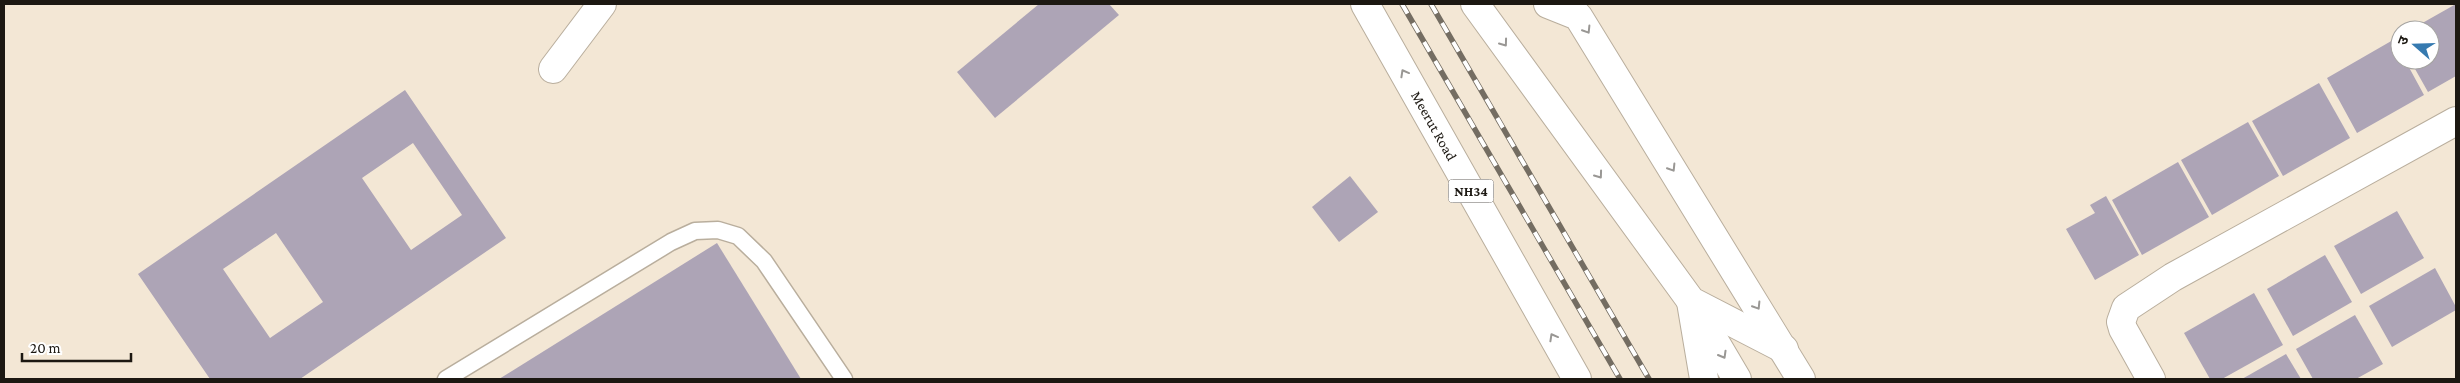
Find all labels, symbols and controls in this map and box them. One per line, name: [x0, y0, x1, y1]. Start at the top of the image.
north arrow: [2390, 20, 2440, 70]
one-way arrow: [1581, 24, 1590, 33]
text: उ: [2394, 33, 2412, 47]
one-way arrow: [1498, 37, 1506, 46]
one-way arrow: [1401, 69, 1411, 78]
street label: Meerut Road: [1408, 88, 1460, 163]
one-way arrow: [1666, 163, 1676, 172]
one-way arrow: [1593, 169, 1602, 179]
road number: NH34: [1448, 180, 1494, 202]
one-way arrow: [1751, 301, 1761, 310]
scale bar: [22, 330, 131, 362]
one-way arrow: [1549, 333, 1559, 342]
text: 20 m: [30, 340, 61, 356]
one-way arrow: [1716, 350, 1726, 359]

